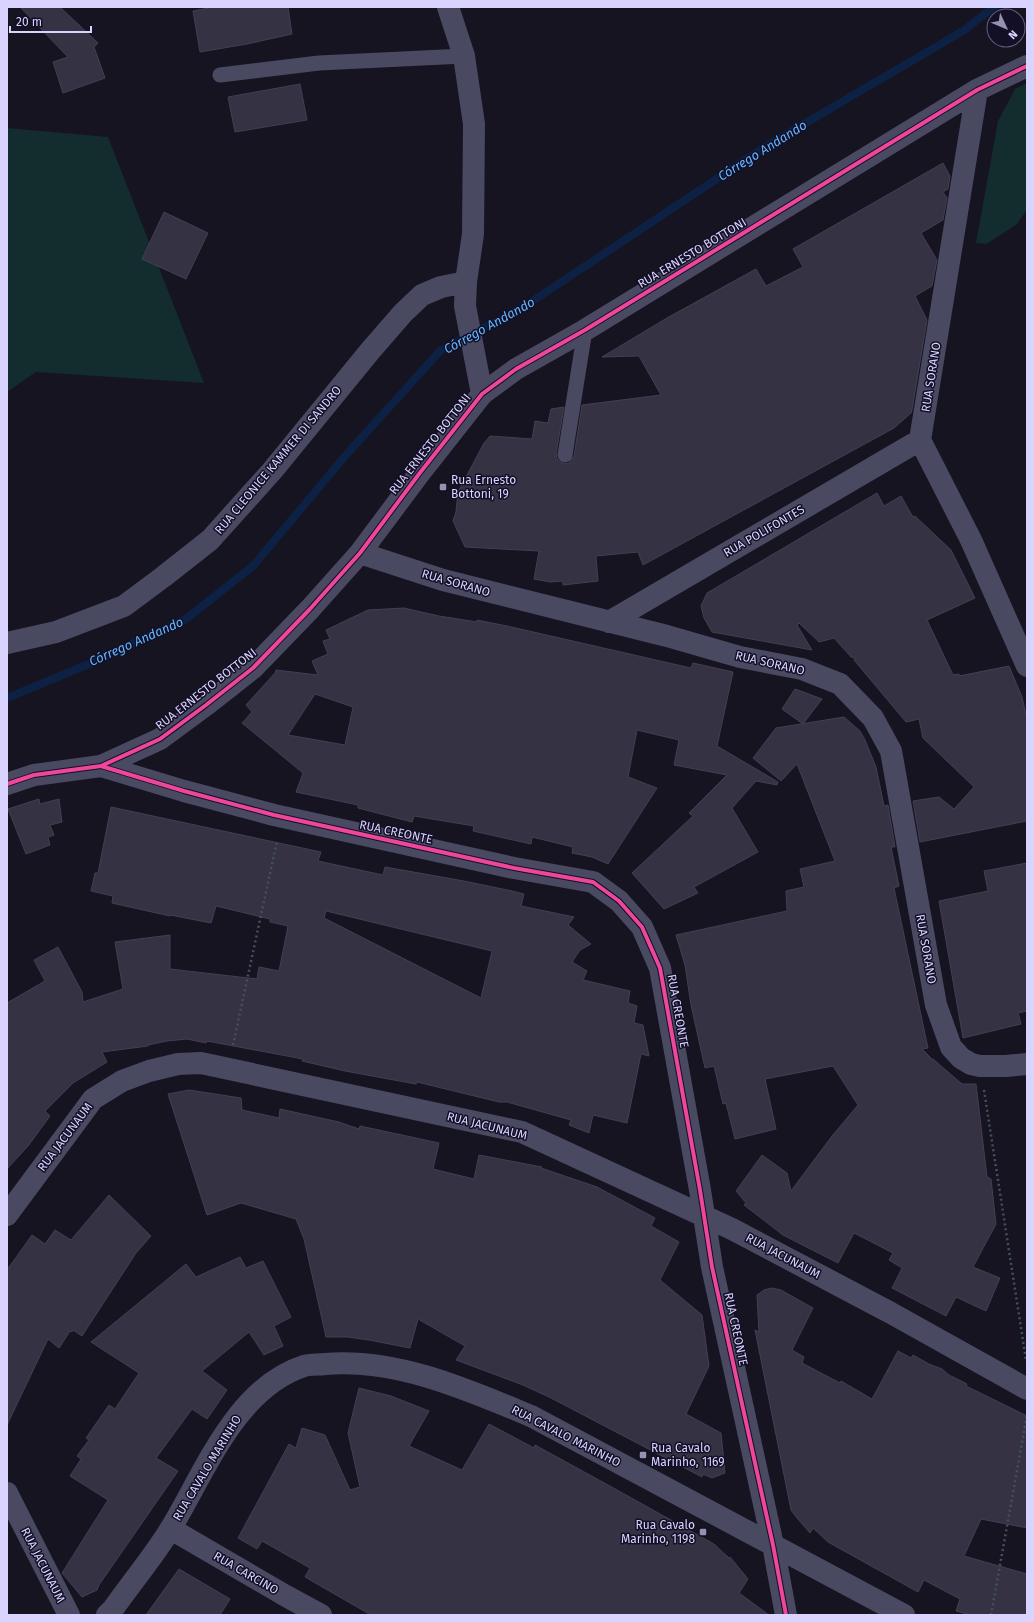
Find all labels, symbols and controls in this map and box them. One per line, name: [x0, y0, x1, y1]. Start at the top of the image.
scale bar: [10, 8, 91, 34]
north arrow: [986, 8, 1026, 48]
text: 20 m: [16, 15, 42, 29]
text: N: [1006, 27, 1020, 42]
water label: Córrego Andando: [715, 117, 809, 184]
street label: RUA ERNESTO BOTTONI: [635, 215, 749, 291]
water label: Córrego Andando: [441, 294, 537, 357]
street label: RUA SORANO: [919, 341, 943, 413]
street label: RUA CLEONICE KAMMER DI SANDRO: [212, 383, 344, 537]
street label: RUA ERNESTO BOTTONI: [386, 391, 474, 497]
place label: Rua Ernesto Bottoni, 19: [451, 473, 516, 501]
marker: Rua Ernesto Bottoni, 19: [438, 482, 448, 492]
street label: RUA POLIFONTES: [721, 502, 807, 560]
street label: RUA SORANO: [420, 567, 492, 599]
water label: Córrego Andando: [87, 614, 186, 669]
street label: RUA ERNESTO BOTTONI: [153, 645, 259, 733]
street label: RUA SORANO: [734, 648, 806, 678]
street label: RUA CREONTE: [358, 817, 434, 847]
street label: RUA SORANO: [913, 913, 939, 985]
street label: RUA CREONTE: [665, 973, 691, 1049]
street label: RUA JACUNAUM: [35, 1100, 95, 1174]
street label: RUA JACUNAUM: [445, 1109, 529, 1143]
street label: RUA JACUNAUM: [743, 1231, 823, 1281]
street label: RUA CREONTE: [721, 1291, 751, 1367]
street label: RUA CAVALO MARINHO: [509, 1402, 623, 1470]
street label: RUA CAVALO MARINHO: [170, 1413, 244, 1523]
place label: Rua Cavalo Marinho, 1169: [651, 1441, 725, 1469]
marker: Rua Cavalo Marinho, 1169: [638, 1450, 648, 1460]
place label: Rua Cavalo Marinho, 1198: [621, 1518, 695, 1546]
street label: RUA JACUNAUM: [18, 1525, 68, 1605]
marker: Rua Cavalo Marinho, 1198: [698, 1527, 708, 1537]
street label: RUA CARCINO: [211, 1549, 281, 1597]

